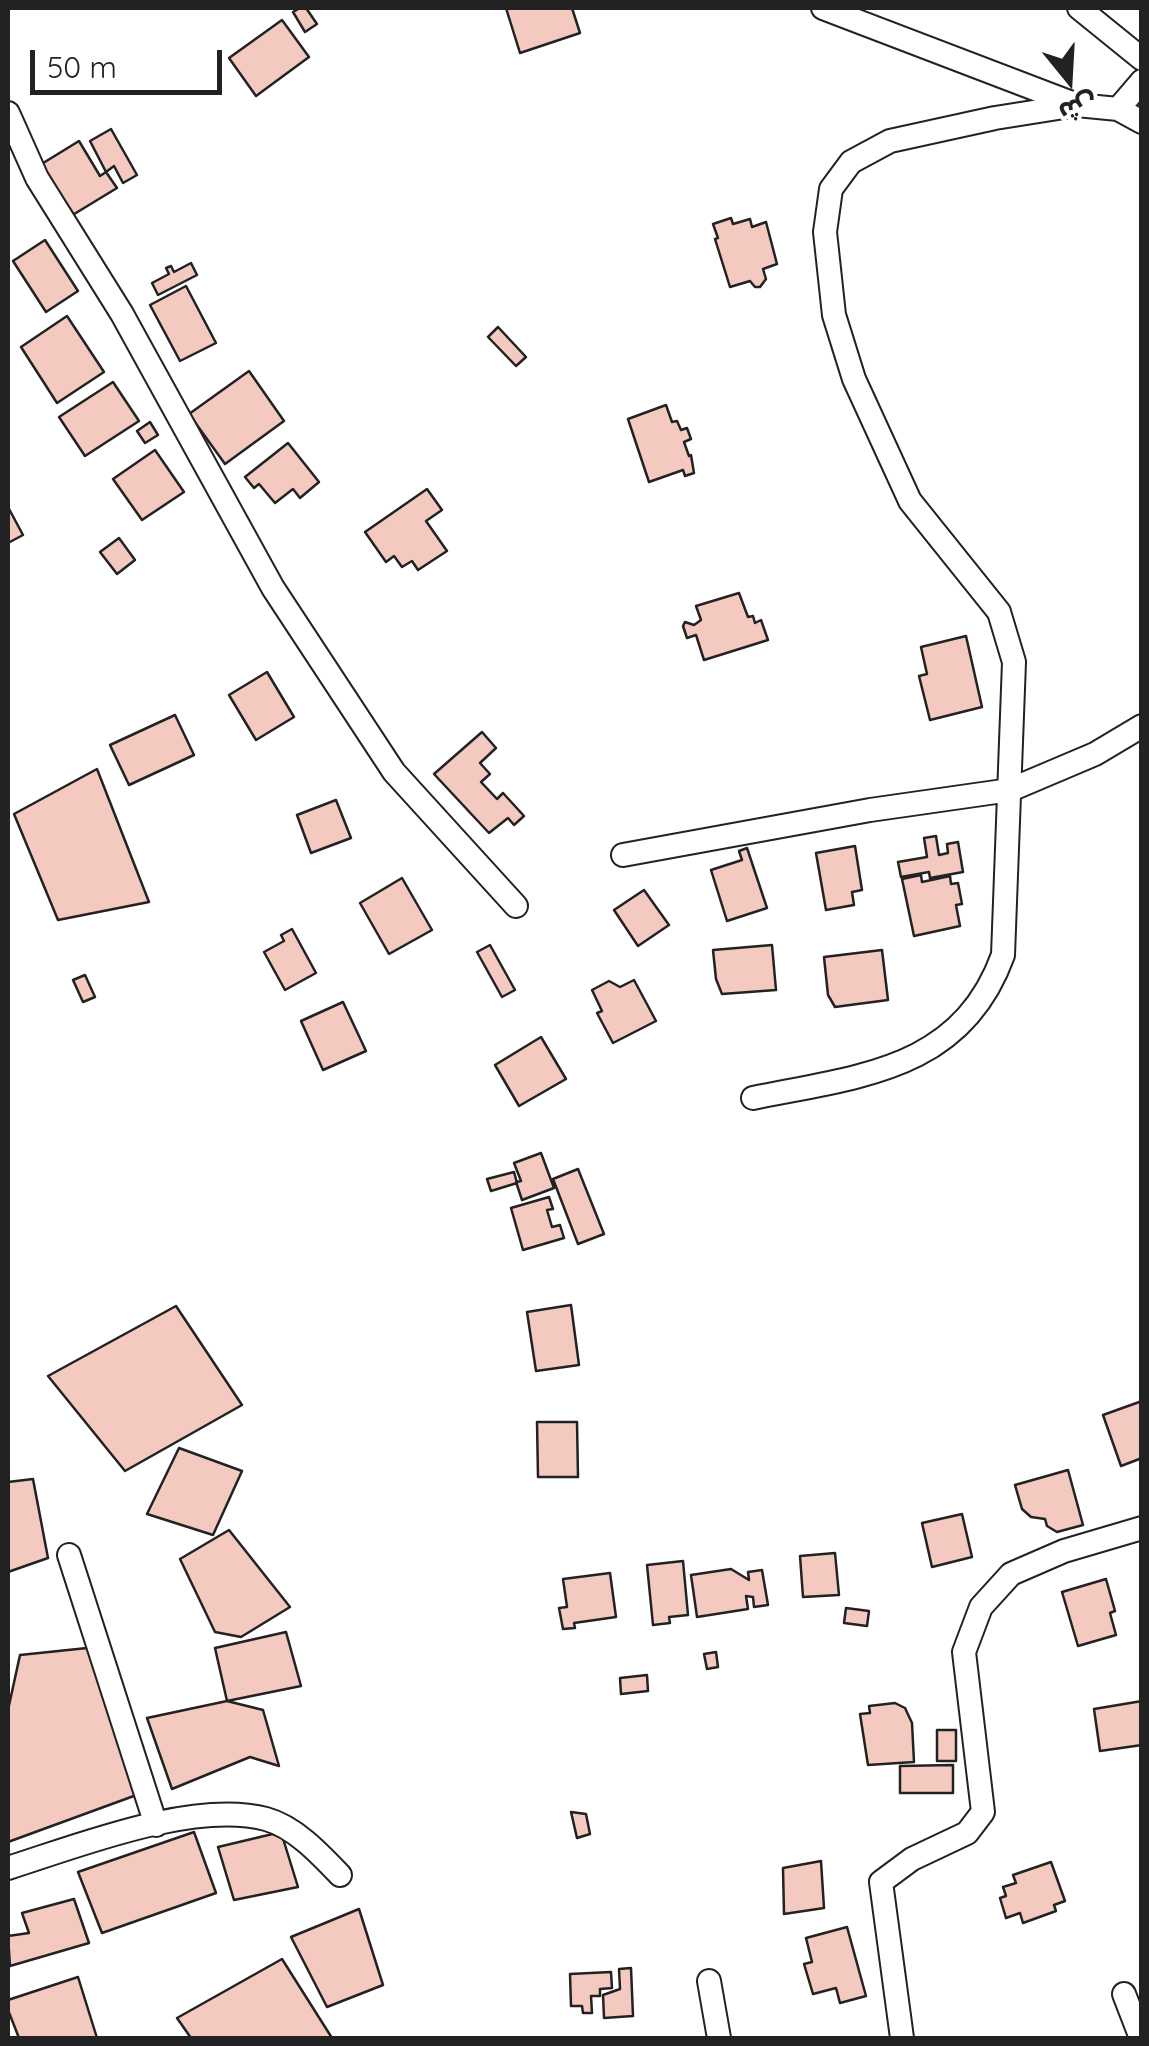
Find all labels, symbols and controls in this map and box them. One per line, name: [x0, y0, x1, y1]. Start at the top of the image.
scale bar: [35, 30, 228, 92]
north arrow: [1019, 30, 1119, 130]
text: 50 m: [47, 48, 117, 86]
text: ش: [1055, 86, 1102, 132]

